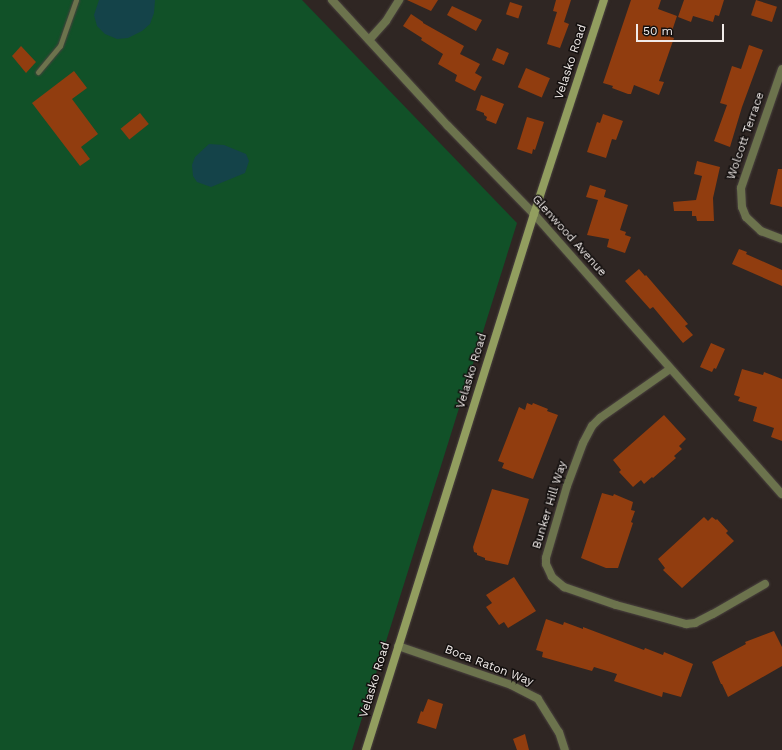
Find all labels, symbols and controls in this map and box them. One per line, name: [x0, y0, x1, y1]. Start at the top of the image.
scale bar: [638, 16, 726, 42]
street label: Velasko Road: [552, 23, 590, 101]
text: 50 m: [643, 24, 673, 38]
street label: Wolcott Terrace: [724, 90, 768, 182]
street label: Glenwood Avenue: [529, 192, 609, 280]
street label: Velasko Road: [454, 332, 490, 410]
street label: Bunker Hill Way: [530, 459, 570, 551]
street label: Velasko Road: [357, 641, 393, 719]
street label: Boca Raton Way: [442, 642, 536, 690]

